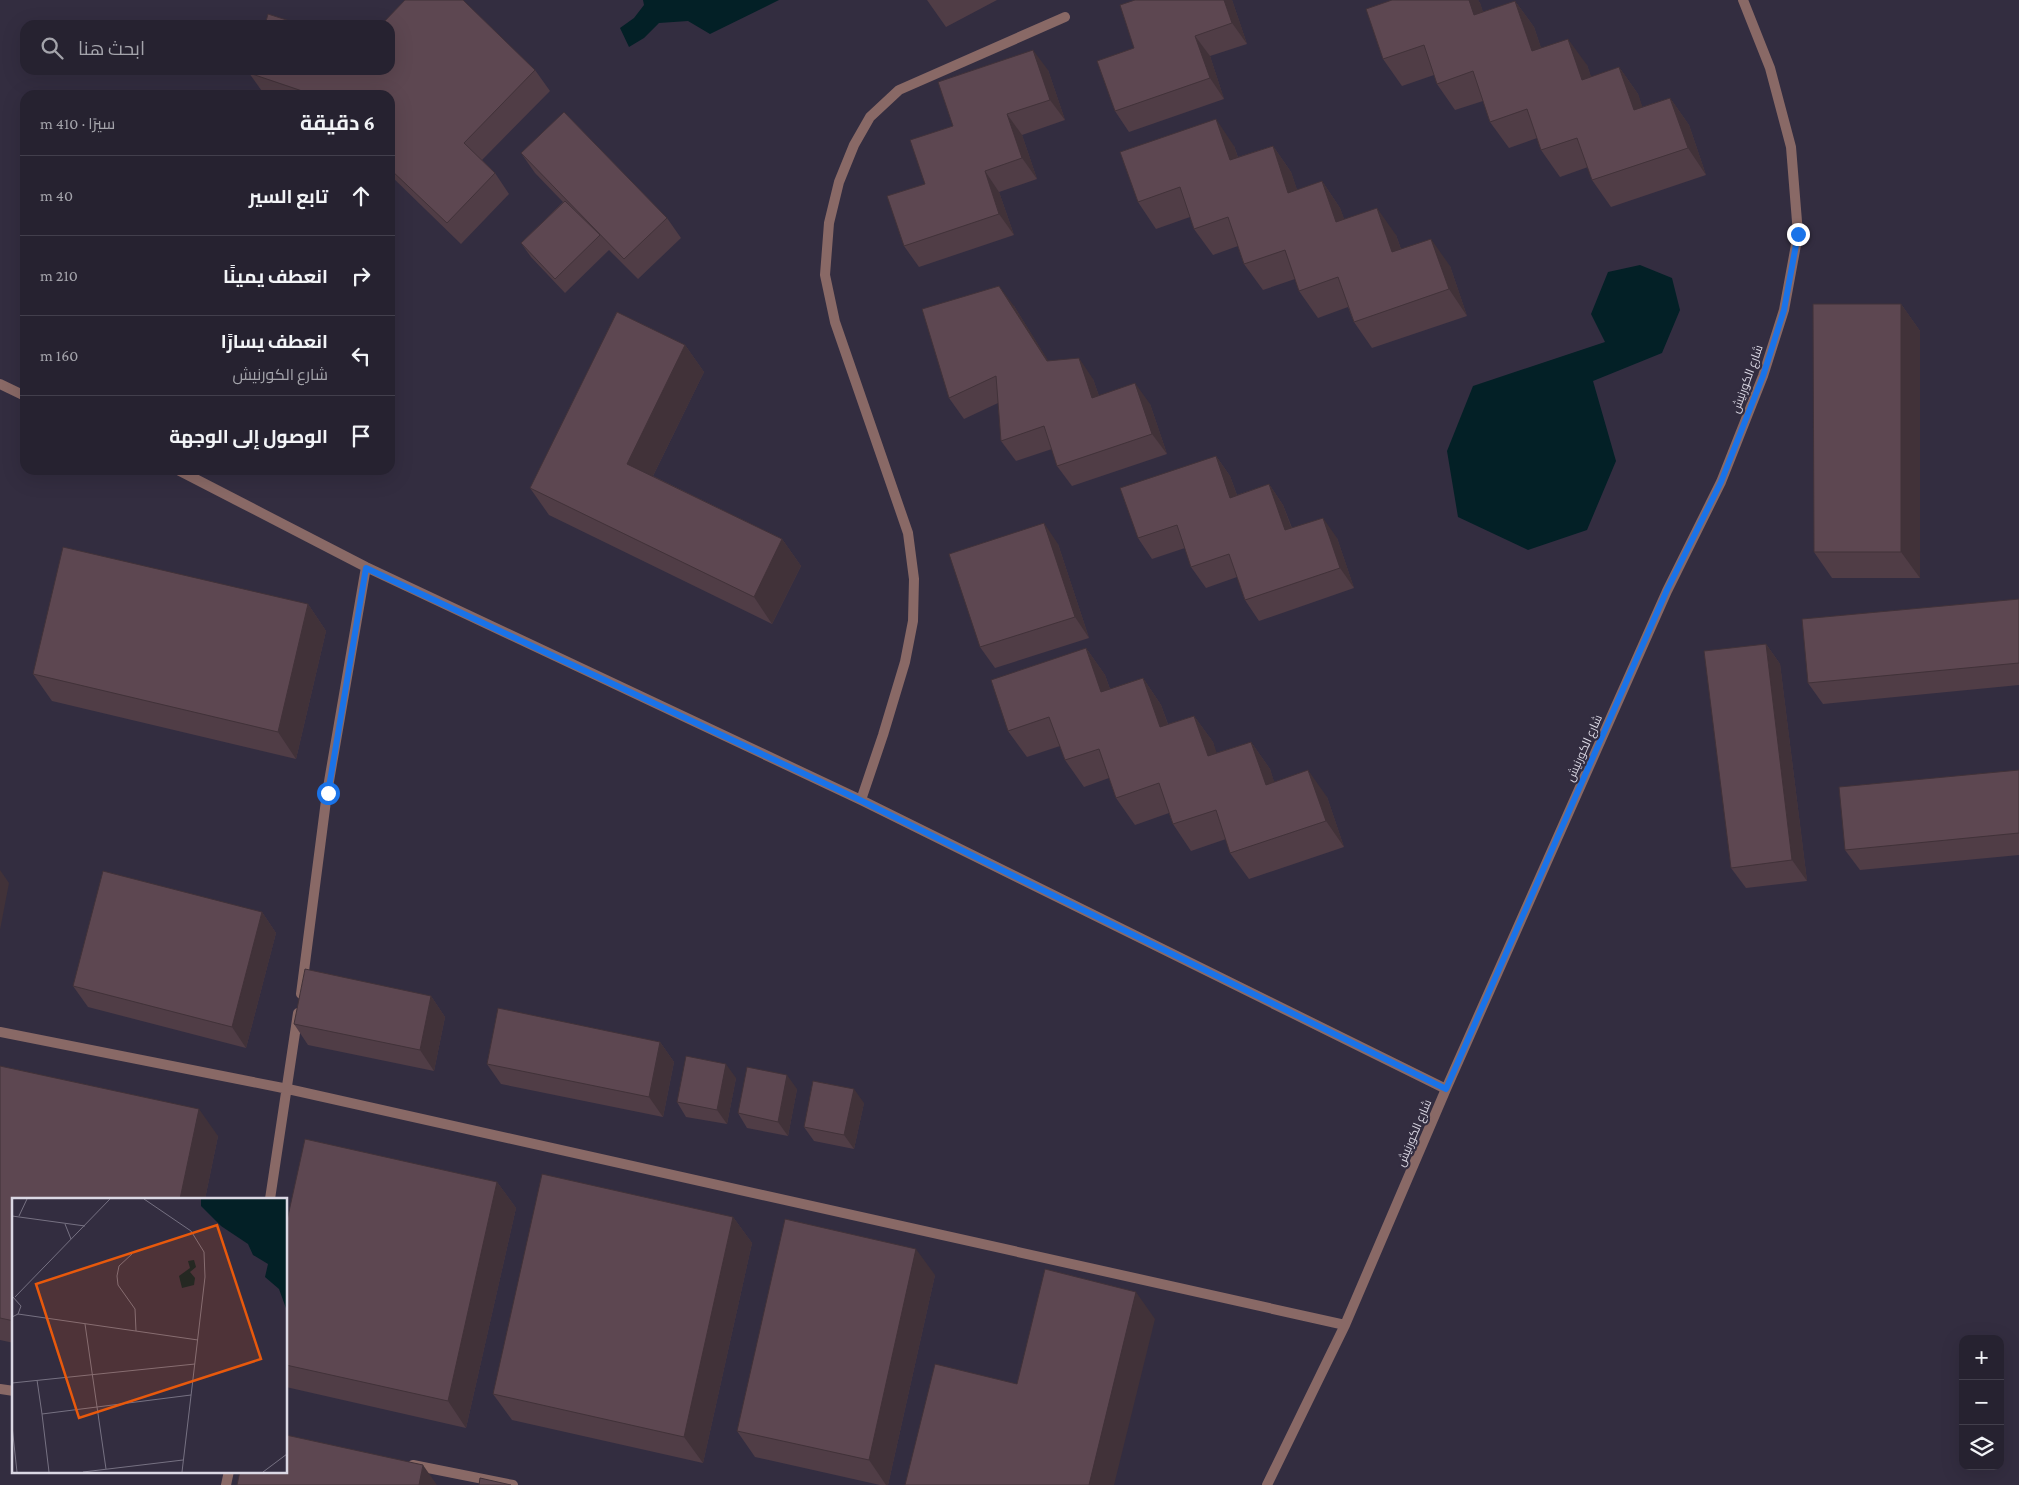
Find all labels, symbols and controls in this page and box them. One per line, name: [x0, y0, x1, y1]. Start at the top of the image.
search box: [20, 20, 395, 75]
icon: search: [38, 34, 66, 62]
text: ابحث هنا: [78, 38, 145, 59]
text: 6 دقيقة: [300, 111, 375, 135]
text: سيرًا · 410 m: [40, 115, 115, 132]
icon: ahead: [347, 182, 375, 210]
text: تابع السير: [249, 186, 328, 207]
text: 40 m: [40, 187, 73, 204]
route end: [1787, 223, 1810, 246]
icon: right: [347, 262, 375, 290]
text: انعطف يمينًا: [223, 266, 328, 287]
text: 210 m: [40, 267, 78, 284]
text: انعطف يسارًا: [221, 331, 328, 352]
icon: left: [347, 342, 375, 370]
street label: شارع الكورنيش: [1728, 343, 1767, 415]
text: 160 m: [40, 347, 78, 364]
text: شارع الكورنيش: [232, 366, 328, 383]
icon: arrive: [347, 422, 375, 450]
text: الوصول إلى الوجهة: [169, 426, 328, 447]
street label: شارع الكورنيش: [1563, 712, 1606, 784]
route start: [317, 782, 340, 805]
street label: شارع الكورنيش: [1394, 1097, 1435, 1169]
inset map: [12, 1198, 288, 1472]
map controls: [1959, 1335, 2004, 1470]
button: +: [1959, 1335, 2004, 1380]
button: −: [1959, 1380, 2004, 1425]
button: layers: [1959, 1425, 2004, 1470]

